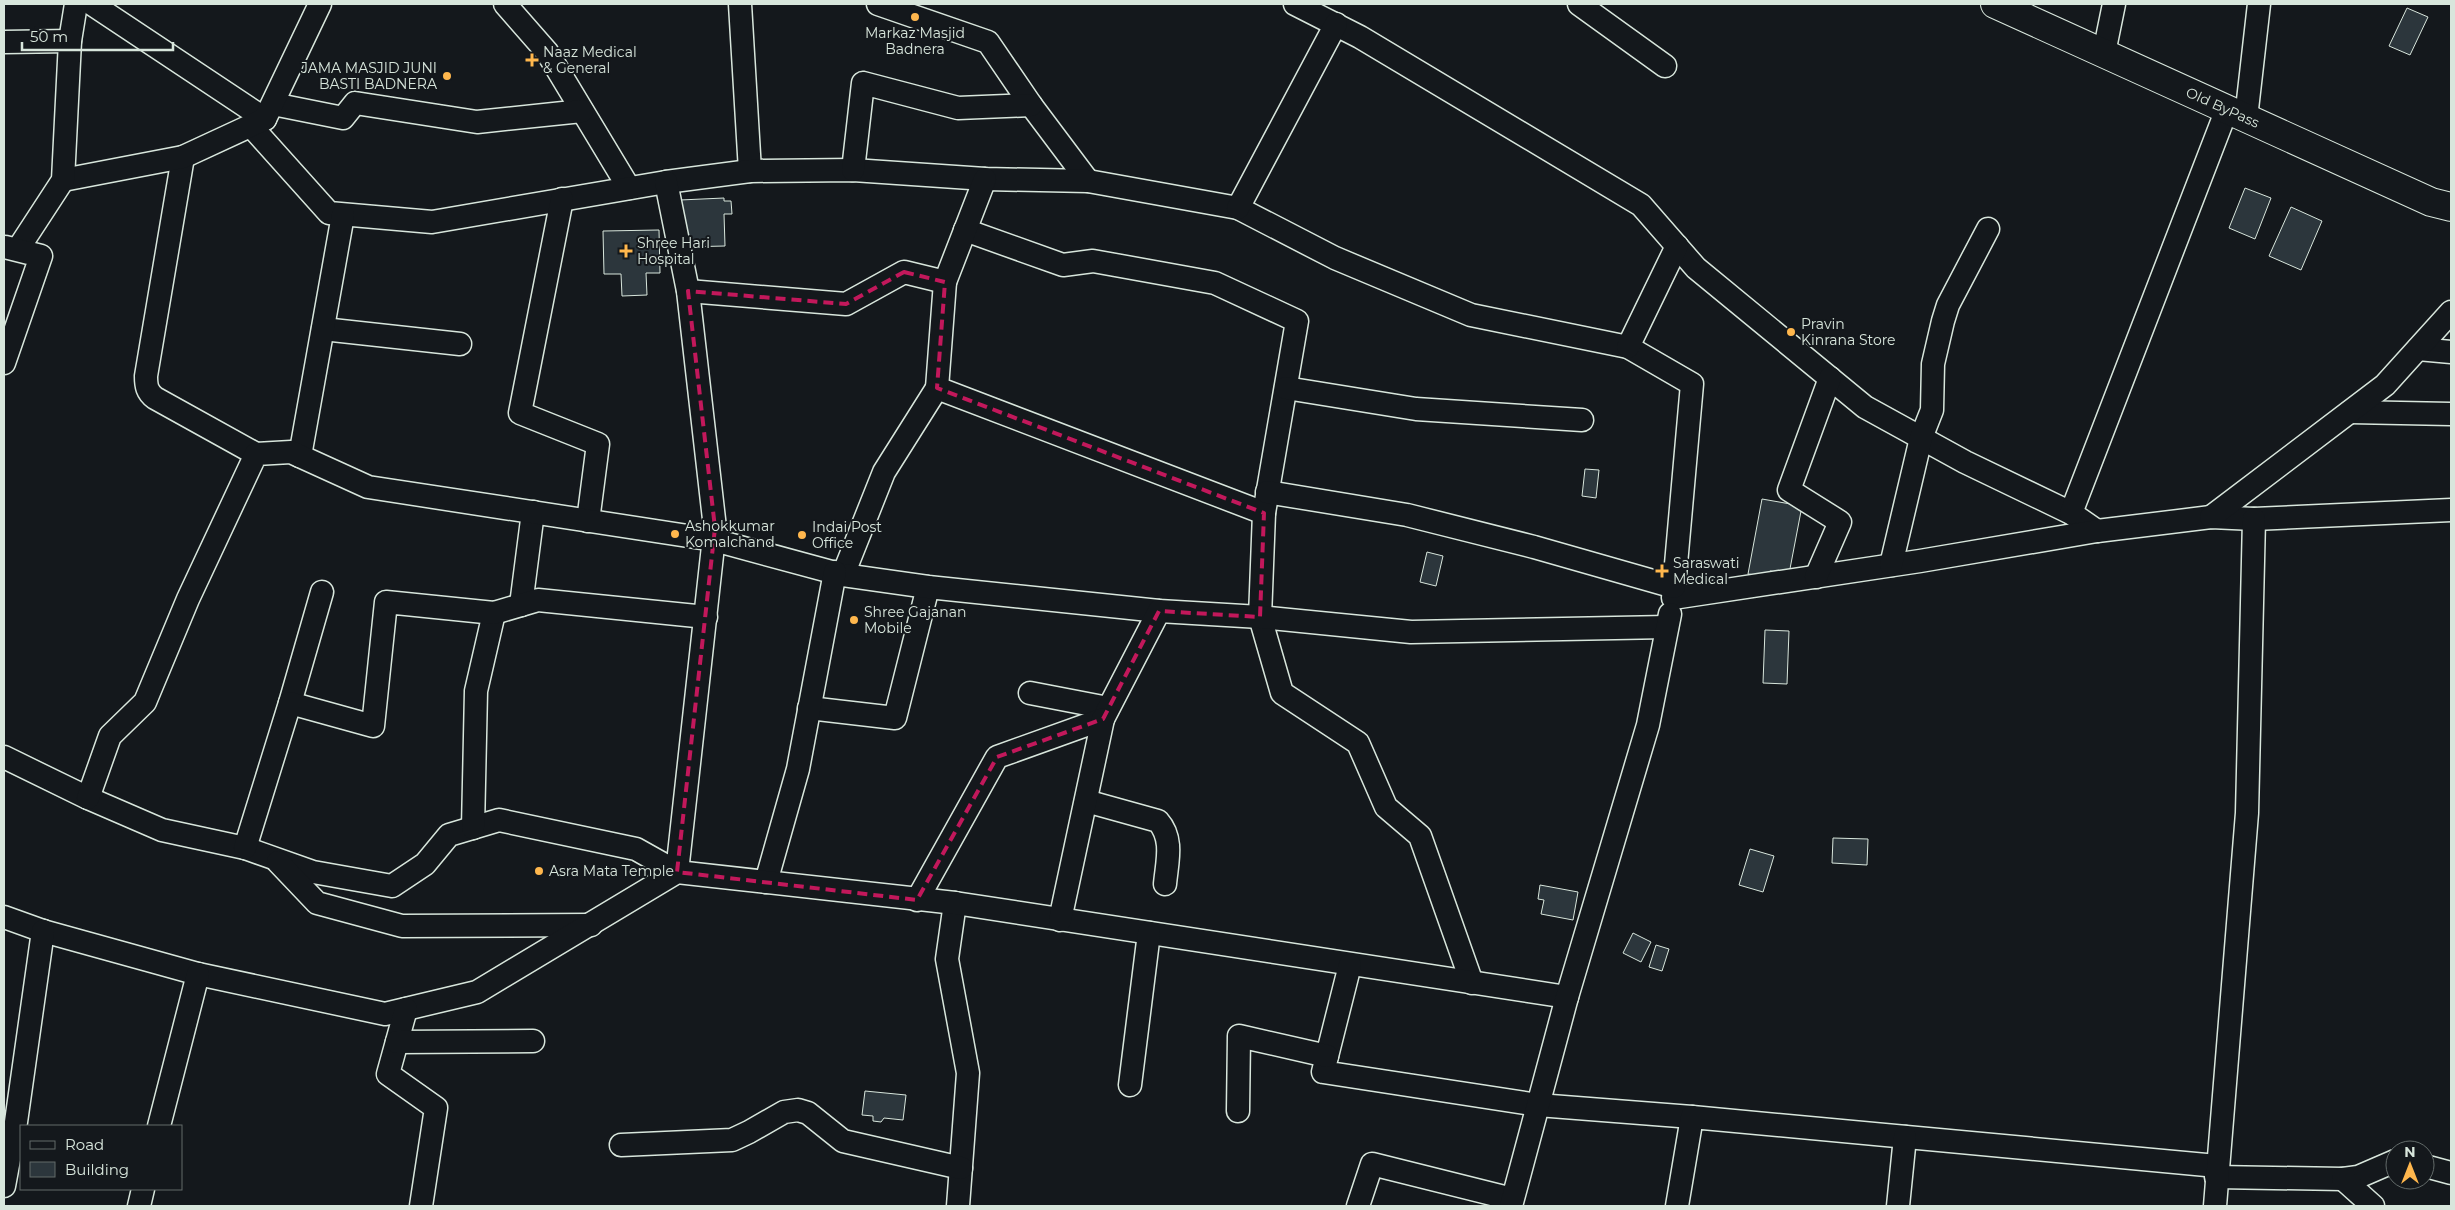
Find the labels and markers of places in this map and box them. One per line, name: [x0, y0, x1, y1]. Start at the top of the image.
marker: Markaz Masjid Badnera: [909, 11, 921, 23]
place label: Markaz Masjid Badnera: [865, 24, 965, 58]
place label: Naaz Medical & General: [543, 43, 637, 77]
marker: Naaz Medical & General: [525, 53, 539, 67]
place label: JAMA MASJID JUNI BASTI BADNERA: [300, 59, 438, 93]
marker: JAMA MASJID JUNI BASTI BADNERA: [441, 70, 453, 82]
place label: Shree Hari Hospital: [637, 234, 710, 268]
marker: Shree Hari Hospital: [619, 244, 633, 258]
place label: Pravin Kinrana Store: [1801, 315, 1896, 349]
marker: Pravin Kinrana Store: [1785, 326, 1797, 338]
place label: Ashokkumar Komalchand: [685, 517, 775, 551]
place label: Indai Post Office: [812, 518, 882, 552]
marker: Ashokkumar Komalchand: [669, 528, 681, 540]
marker: Indai Post Office: [796, 529, 808, 541]
place label: Saraswati Medical: [1673, 554, 1740, 588]
marker: Saraswati Medical: [1655, 564, 1669, 578]
place label: Shree Gajanan Mobile: [864, 603, 966, 637]
marker: Shree Gajanan Mobile: [848, 614, 860, 626]
place label: Asra Mata Temple: [549, 862, 674, 880]
marker: Asra Mata Temple: [533, 865, 545, 877]

